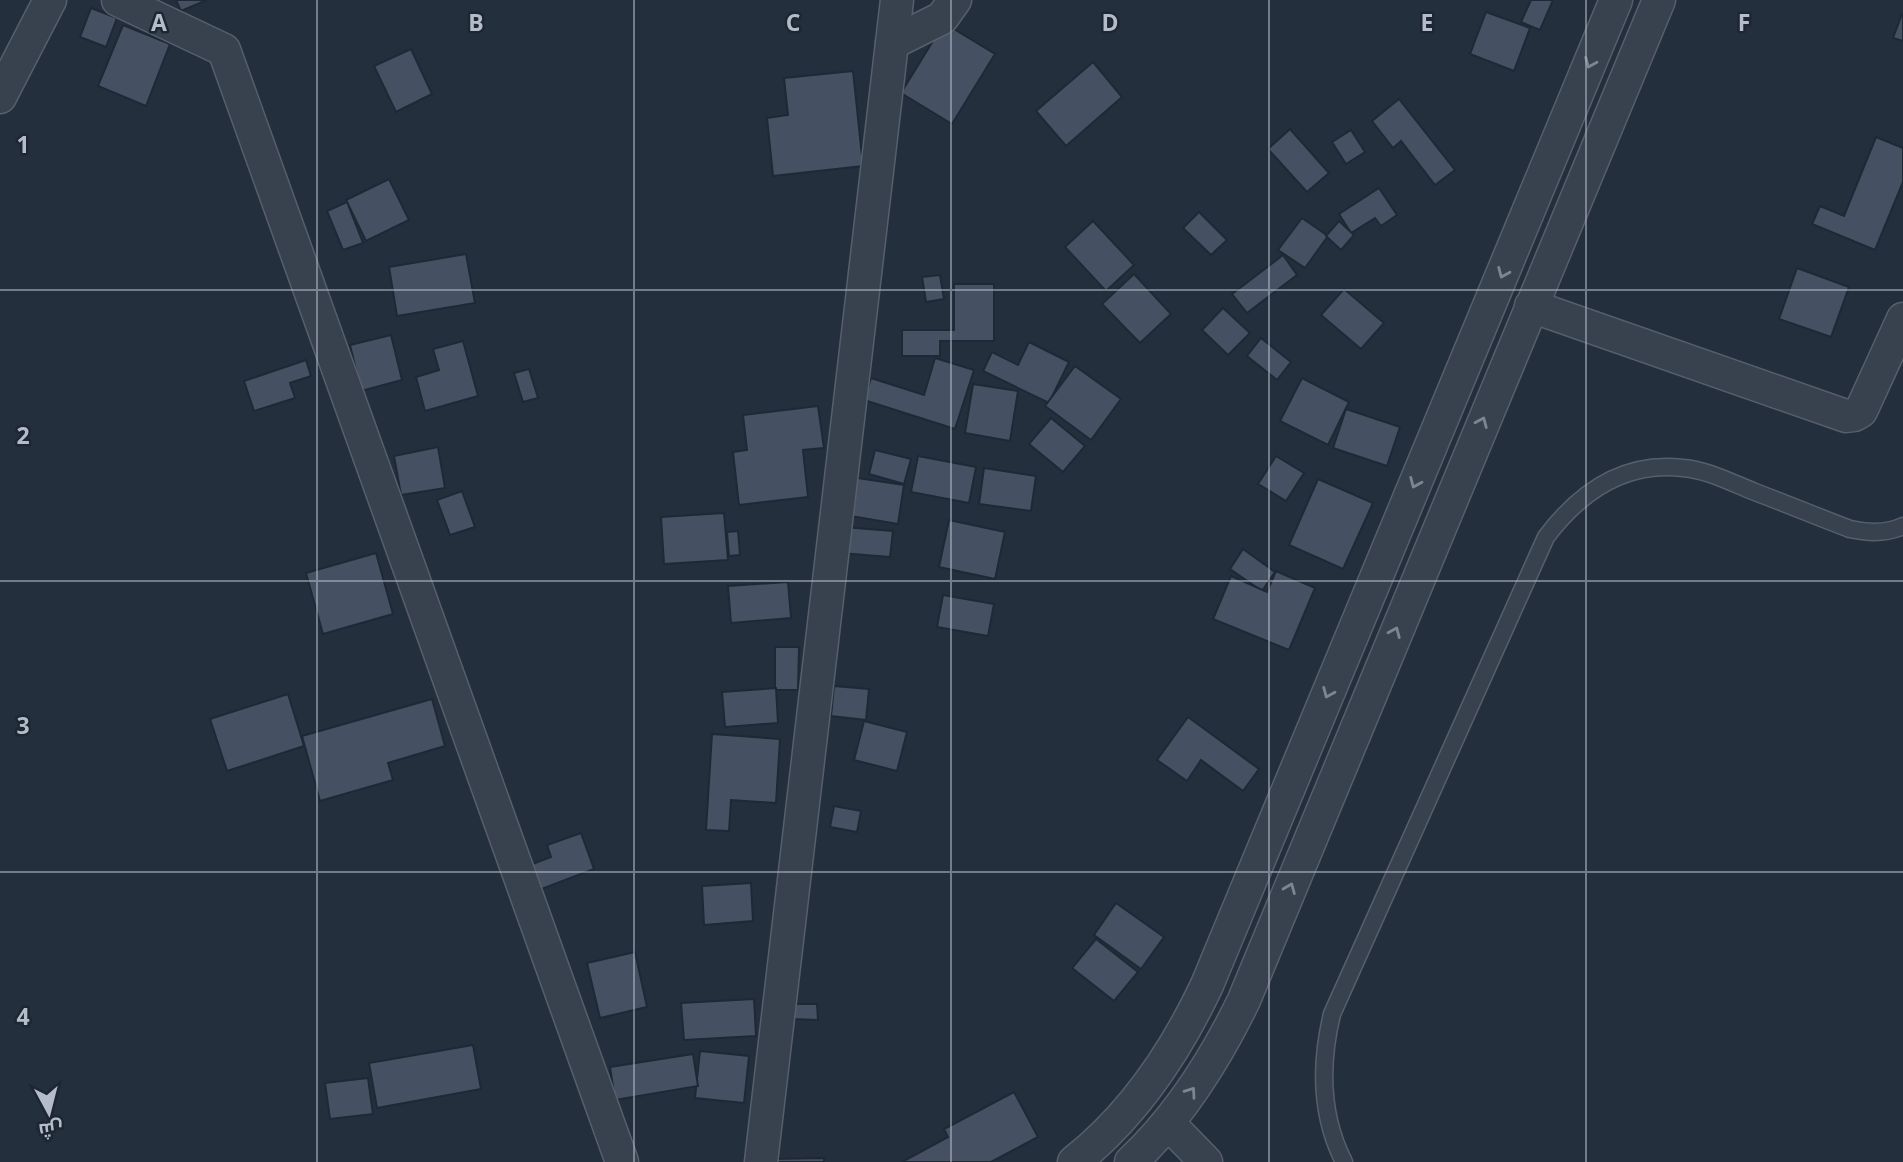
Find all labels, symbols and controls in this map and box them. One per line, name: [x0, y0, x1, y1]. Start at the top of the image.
text: A: [151, 6, 167, 38]
text: B: [468, 6, 484, 38]
text: C: [786, 6, 800, 38]
text: D: [1101, 6, 1119, 38]
text: E: [1421, 6, 1433, 38]
text: F: [1738, 6, 1750, 38]
one-way arrow: [1584, 56, 1598, 68]
text: 1: [16, 128, 30, 160]
one-way arrow: [1497, 266, 1511, 278]
one-way arrow: [1474, 417, 1488, 429]
text: 2: [16, 419, 30, 451]
one-way arrow: [1410, 477, 1424, 489]
one-way arrow: [1387, 627, 1401, 639]
one-way arrow: [1322, 686, 1336, 699]
text: 3: [16, 709, 30, 741]
one-way arrow: [1282, 882, 1296, 895]
text: 4: [16, 1000, 30, 1032]
north arrow: [14, 1078, 84, 1148]
one-way arrow: [1183, 1087, 1195, 1100]
text: ش: [37, 1115, 65, 1144]

